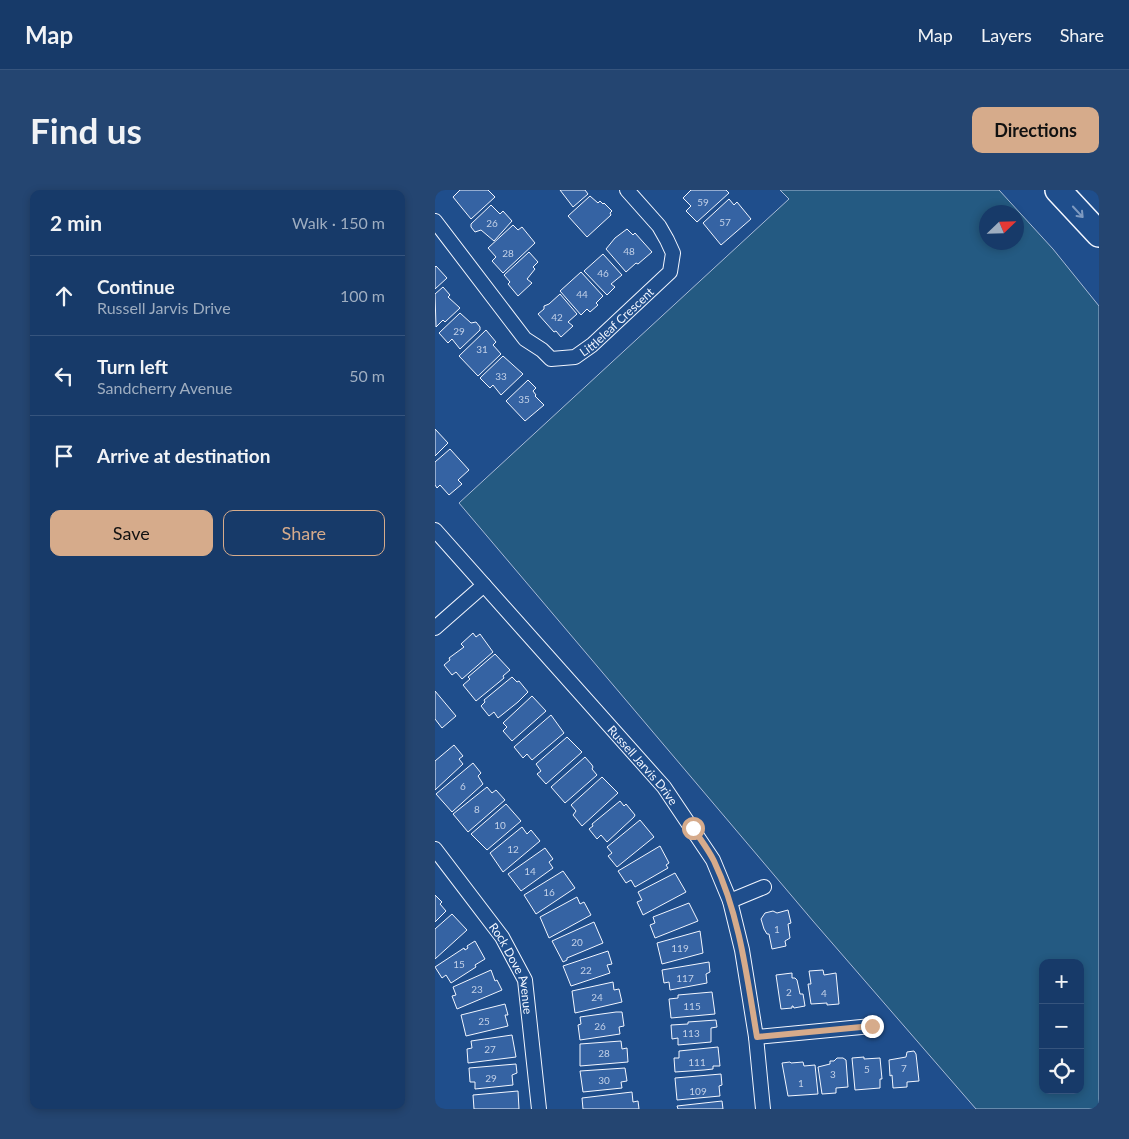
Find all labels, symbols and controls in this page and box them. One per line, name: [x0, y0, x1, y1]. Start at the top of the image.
text: Map: [25, 20, 73, 49]
text: Map: [917, 24, 953, 46]
text: Layers: [981, 24, 1032, 46]
text: Share: [1060, 24, 1104, 46]
button: Directions: [972, 107, 1099, 153]
text: Find us: [30, 109, 142, 151]
house number: 59: [697, 196, 709, 208]
north arrow: [979, 205, 1024, 250]
one-way arrow: [1072, 206, 1084, 219]
text: 2 min: [50, 210, 102, 235]
text: Walk · 150 m: [292, 213, 385, 232]
house number: 57: [719, 216, 731, 228]
house number: 26: [486, 217, 498, 229]
house number: 48: [623, 245, 635, 257]
house number: 28: [502, 247, 514, 259]
house number: 46: [597, 267, 609, 279]
text: Continue: [97, 275, 175, 298]
icon: ahead: [50, 282, 78, 310]
street label: Littleleaf Crescent: [576, 284, 657, 359]
text: 100 m: [340, 286, 385, 305]
house number: 44: [576, 288, 588, 300]
text: Russell Jarvis Drive: [97, 298, 231, 317]
house number: 42: [551, 311, 563, 323]
house number: 29: [453, 325, 465, 337]
house number: 31: [476, 343, 488, 355]
text: Turn left: [97, 355, 168, 378]
icon: left: [50, 362, 78, 390]
text: 50 m: [349, 366, 385, 385]
house number: 33: [495, 370, 507, 382]
text: Sandcherry Avenue: [97, 378, 232, 397]
house number: 35: [518, 393, 530, 405]
icon: arrive: [50, 442, 78, 470]
text: Arrive at destination: [97, 444, 270, 467]
button: Save: [50, 510, 213, 556]
button: Share: [223, 510, 385, 556]
street label: Russell Jarvis Drive: [605, 722, 681, 808]
house number: 6: [460, 780, 466, 792]
house number: 8: [474, 803, 480, 815]
route start: [682, 817, 705, 840]
house number: 10: [494, 819, 506, 831]
house number: 12: [507, 843, 519, 855]
house number: 14: [524, 865, 536, 877]
house number: 16: [543, 886, 555, 898]
street label: Rock Dove Avenue: [486, 919, 536, 1015]
house number: 1: [774, 923, 780, 935]
house number: 20: [571, 936, 583, 948]
house number: 119: [671, 942, 689, 954]
house number: 15: [453, 958, 465, 970]
map controls: [1039, 959, 1084, 1094]
button: +: [1039, 959, 1084, 1004]
house number: 22: [580, 964, 592, 976]
house number: 117: [676, 972, 694, 984]
house number: 23: [471, 983, 483, 995]
house number: 2: [786, 986, 792, 998]
house number: 4: [821, 987, 827, 999]
house number: 24: [591, 991, 603, 1003]
house number: 115: [683, 1000, 701, 1012]
button: −: [1039, 1004, 1084, 1049]
house number: 25: [478, 1015, 490, 1027]
route end: [861, 1015, 884, 1038]
house number: 26: [594, 1020, 606, 1032]
house number: 113: [682, 1027, 700, 1039]
house number: 27: [484, 1043, 496, 1055]
house number: 28: [598, 1047, 610, 1059]
button: locate: [1039, 1049, 1084, 1094]
house number: 111: [688, 1056, 706, 1068]
house number: 7: [901, 1062, 907, 1074]
house number: 5: [864, 1063, 870, 1075]
house number: 3: [830, 1068, 836, 1080]
house number: 29: [485, 1072, 497, 1084]
house number: 30: [598, 1074, 610, 1086]
house number: 1: [798, 1077, 804, 1089]
house number: 109: [689, 1085, 707, 1097]

